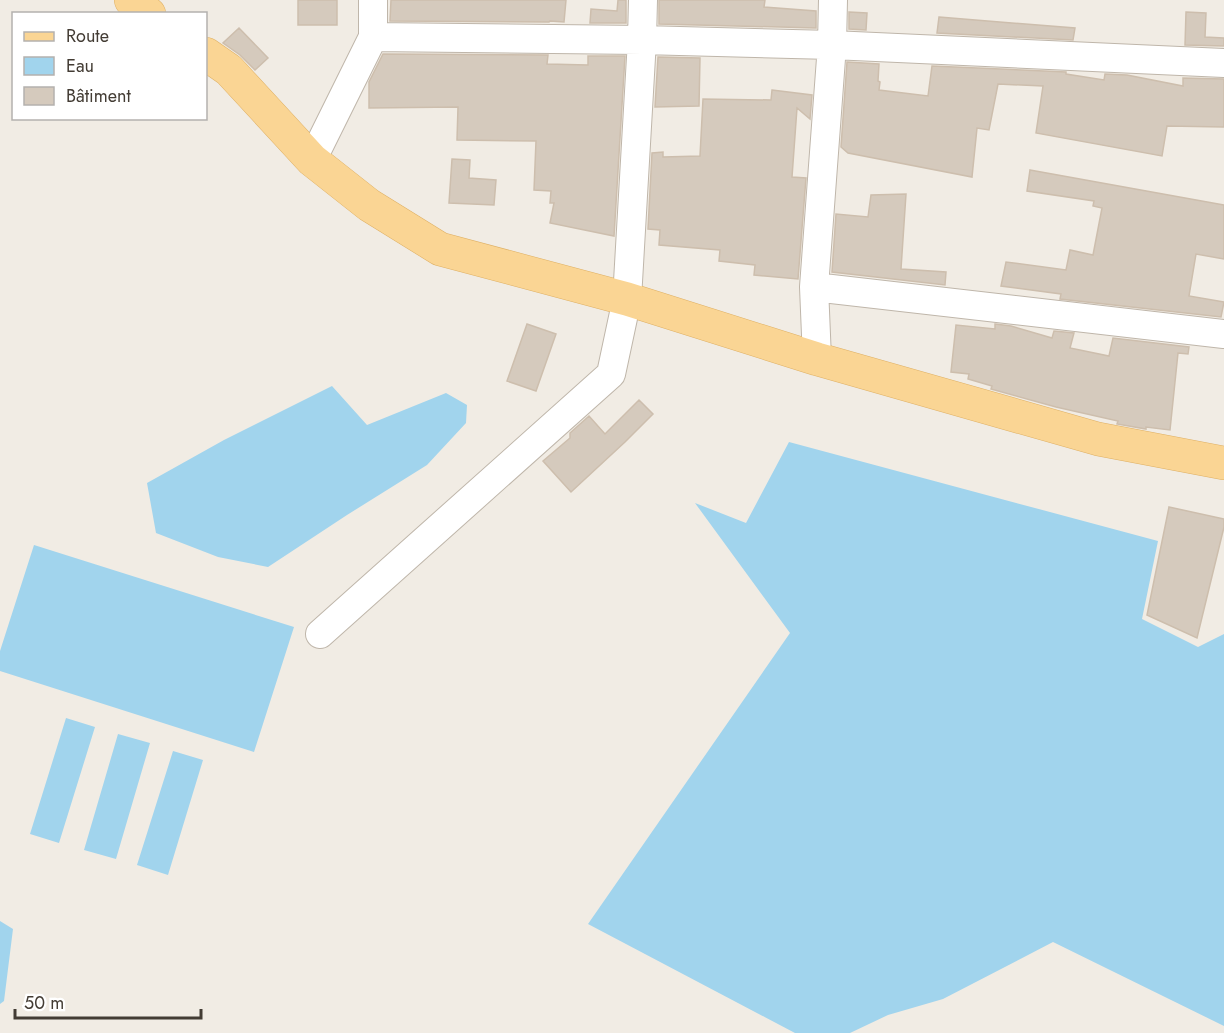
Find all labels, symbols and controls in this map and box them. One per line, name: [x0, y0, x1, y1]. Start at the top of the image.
legend: [12, 12, 207, 120]
text: Route: [66, 23, 109, 49]
text: Eau: [66, 53, 94, 79]
text: Bâtiment: [66, 83, 132, 109]
scale bar: [15, 982, 201, 1020]
text: 50 m: [24, 990, 64, 1016]

